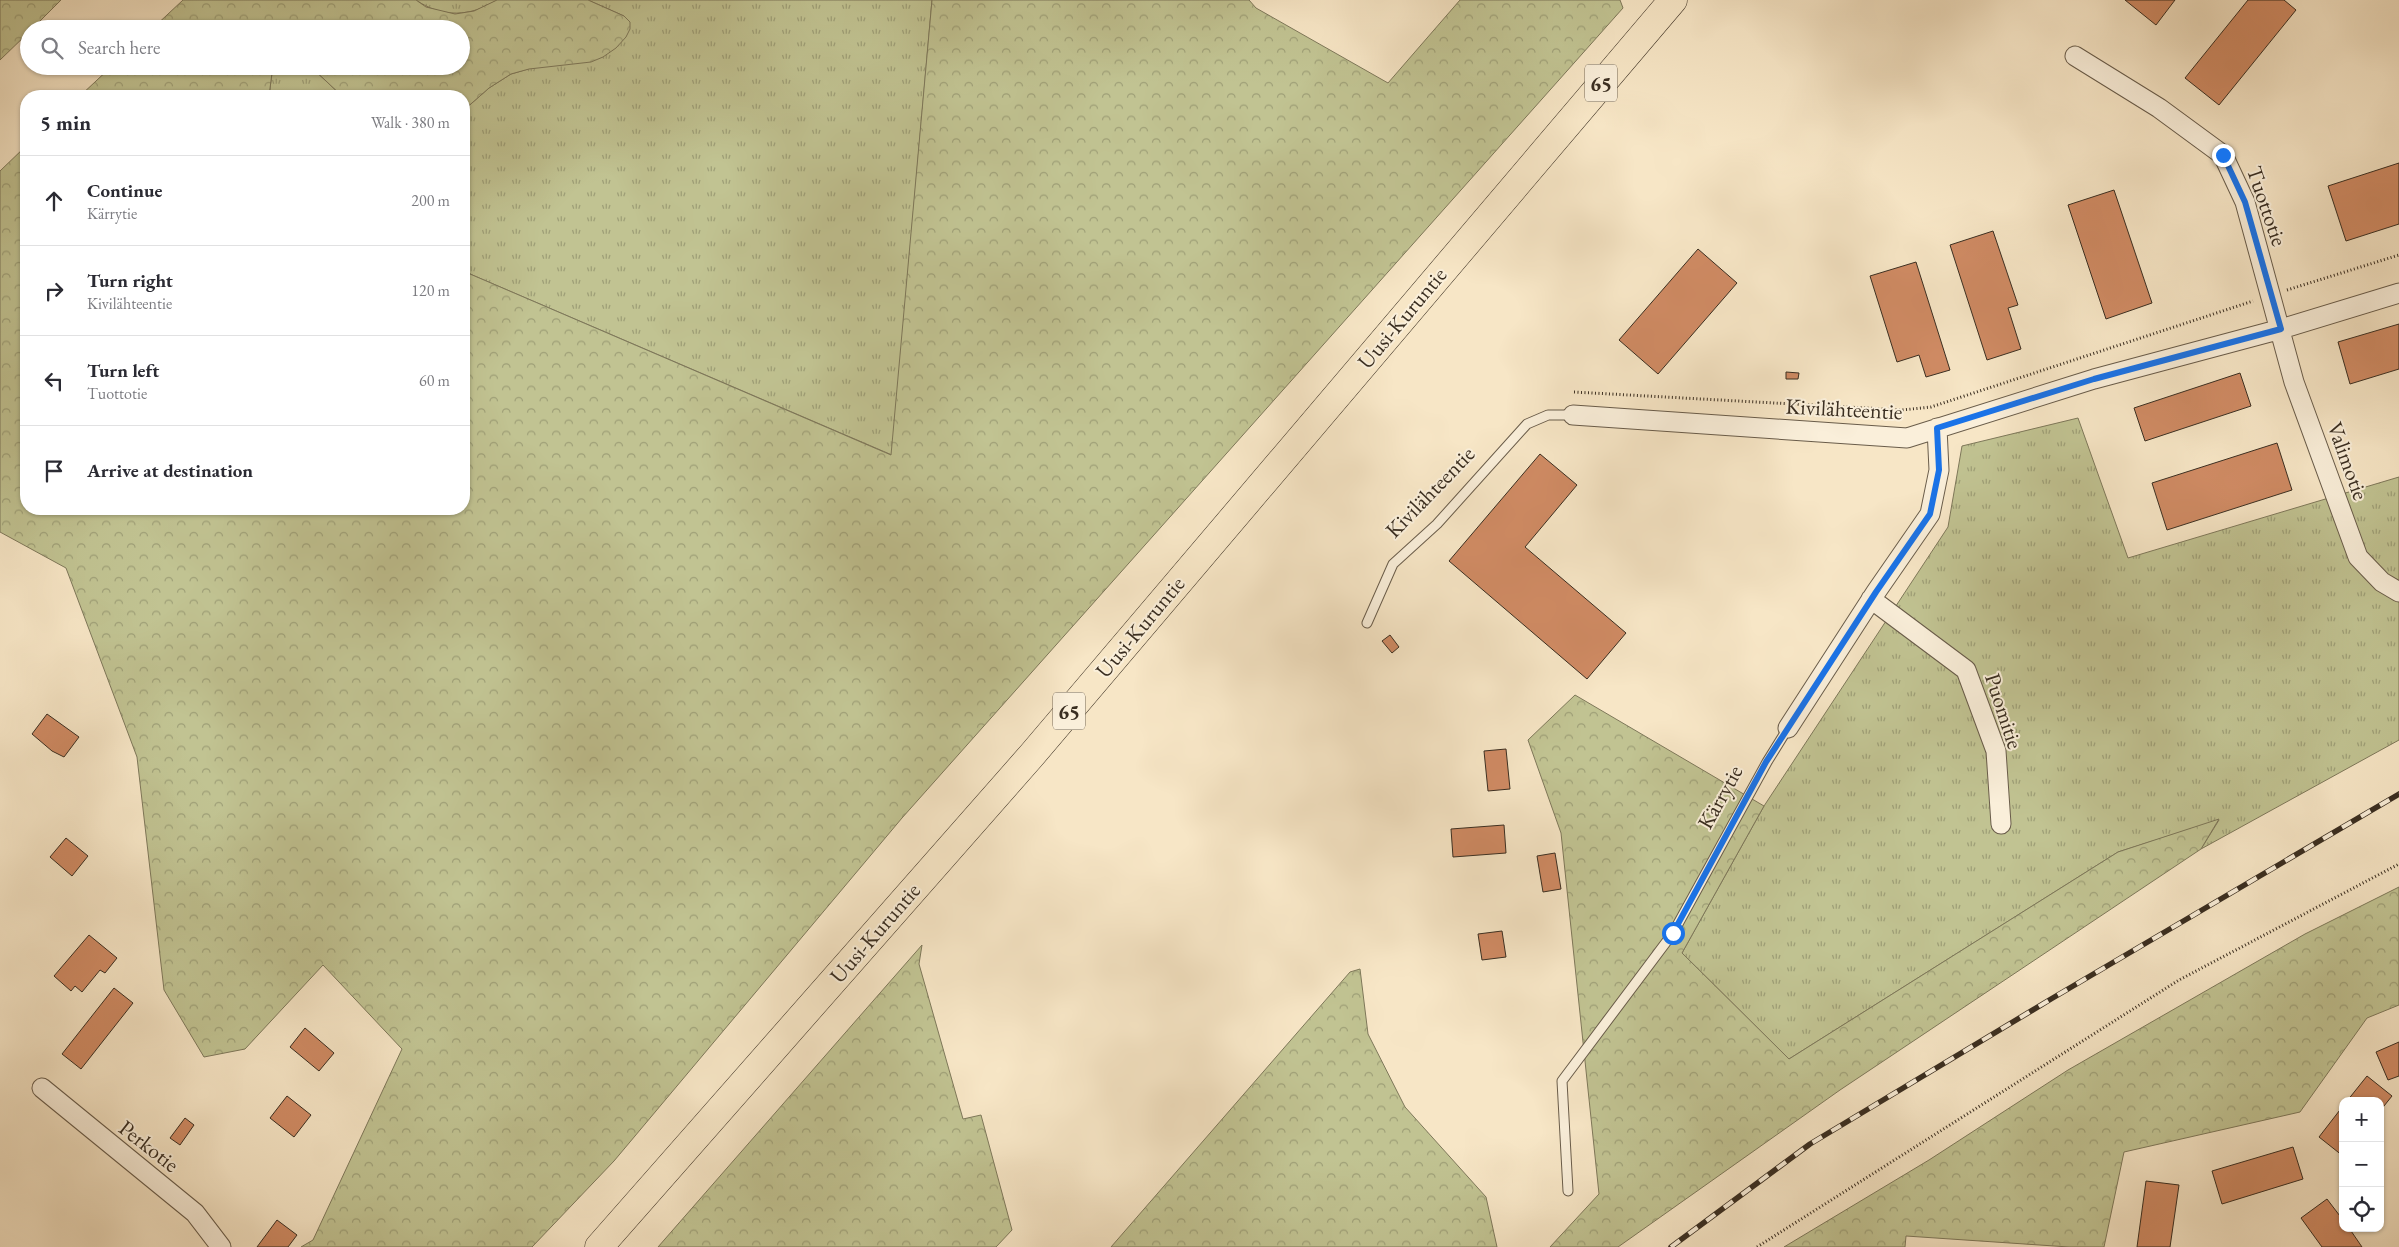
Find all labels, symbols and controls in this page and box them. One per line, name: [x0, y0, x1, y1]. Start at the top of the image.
search box: [20, 20, 470, 75]
icon: search: [38, 34, 66, 62]
text: Search here: [78, 35, 160, 60]
road number: 65: [1585, 65, 1617, 102]
text: 5 min: [40, 109, 91, 136]
text: Walk · 380 m: [371, 112, 450, 133]
route end: [2212, 144, 2235, 167]
street label: Tuottotie: [2240, 162, 2294, 250]
text: Continue: [87, 178, 162, 203]
icon: ahead: [40, 187, 68, 215]
text: 200 m: [411, 190, 450, 211]
text: Kärrytie: [87, 203, 137, 224]
street label: Uusi-Kuruntie: [1351, 261, 1453, 375]
text: Turn right: [87, 268, 173, 293]
icon: right: [40, 277, 68, 305]
text: 120 m: [411, 280, 450, 301]
text: Kivilähteentie: [87, 293, 172, 314]
text: Turn left: [87, 358, 159, 383]
icon: left: [40, 367, 68, 395]
text: 60 m: [419, 370, 450, 391]
text: Tuottotie: [87, 383, 147, 404]
street label: Kivilähteentie: [1785, 391, 1904, 427]
street label: Valimotie: [2321, 418, 2376, 504]
street label: Kivilähteentie: [1379, 440, 1481, 544]
icon: arrive: [40, 457, 68, 485]
text: Arrive at destination: [87, 458, 253, 483]
street label: Uusi-Kuruntie: [1089, 570, 1191, 684]
street label: Puomitie: [1978, 669, 2030, 753]
road number: 65: [1053, 692, 1085, 729]
street label: Kärrytie: [1691, 759, 1750, 834]
street label: Uusi-Kuruntie: [823, 876, 927, 989]
route start: [1662, 922, 1685, 945]
map controls: [2339, 1097, 2384, 1232]
button: +: [2339, 1097, 2384, 1142]
street label: Perkotie: [113, 1113, 185, 1179]
button: −: [2339, 1142, 2384, 1187]
button: locate: [2339, 1187, 2384, 1232]

